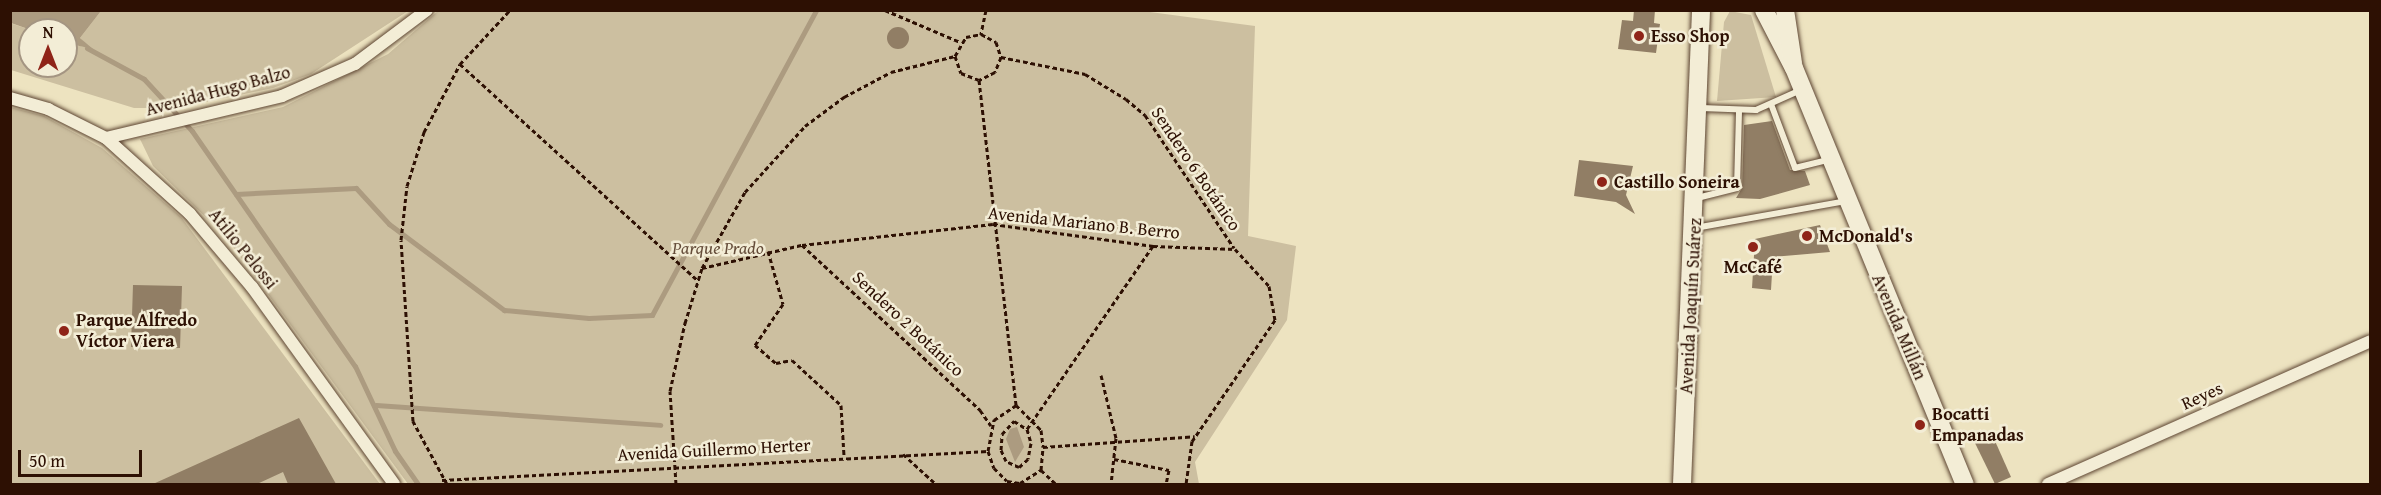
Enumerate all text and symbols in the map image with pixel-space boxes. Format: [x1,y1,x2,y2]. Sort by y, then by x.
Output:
north arrow [18,18,78,78]
text: N [43,20,53,44]
place label: Esso Shop [1651,25,1730,47]
marker: Esso Shop [1632,29,1646,43]
street label: Avenida Hugo Balzo [143,61,293,121]
street label: Sendero 6 Botánico [1147,103,1245,235]
place label: Castillo Soneira [1614,171,1740,193]
marker: Castillo Soneira [1595,175,1609,189]
street label: Avenida Mariano B. Berro [987,202,1181,244]
street label: Atilio Pelossi [204,204,282,294]
street label: Avenida Joaquín Suárez [1676,217,1706,395]
place label: McDonald's [1819,225,1913,247]
marker: McDonald's [1800,229,1814,243]
park label: Parque Prado [672,237,764,259]
marker: McCafé [1746,240,1760,254]
place label: McCafé [1724,256,1782,278]
street label: Sendero 2 Botánico [848,267,968,381]
street label: Avenida Millán [1867,271,1931,383]
place label: Parque Alfredo Víctor Viera [76,310,197,352]
marker: Parque Alfredo Víctor Viera [57,324,71,338]
street label: Reyes [2178,377,2226,415]
place label: Bocatti Empanadas [1932,404,2024,446]
marker: Bocatti Empanadas [1913,418,1927,432]
street label: Avenida Guillermo Herter [617,434,811,466]
scale bar [21,438,146,476]
text: 50 m [29,447,65,474]

